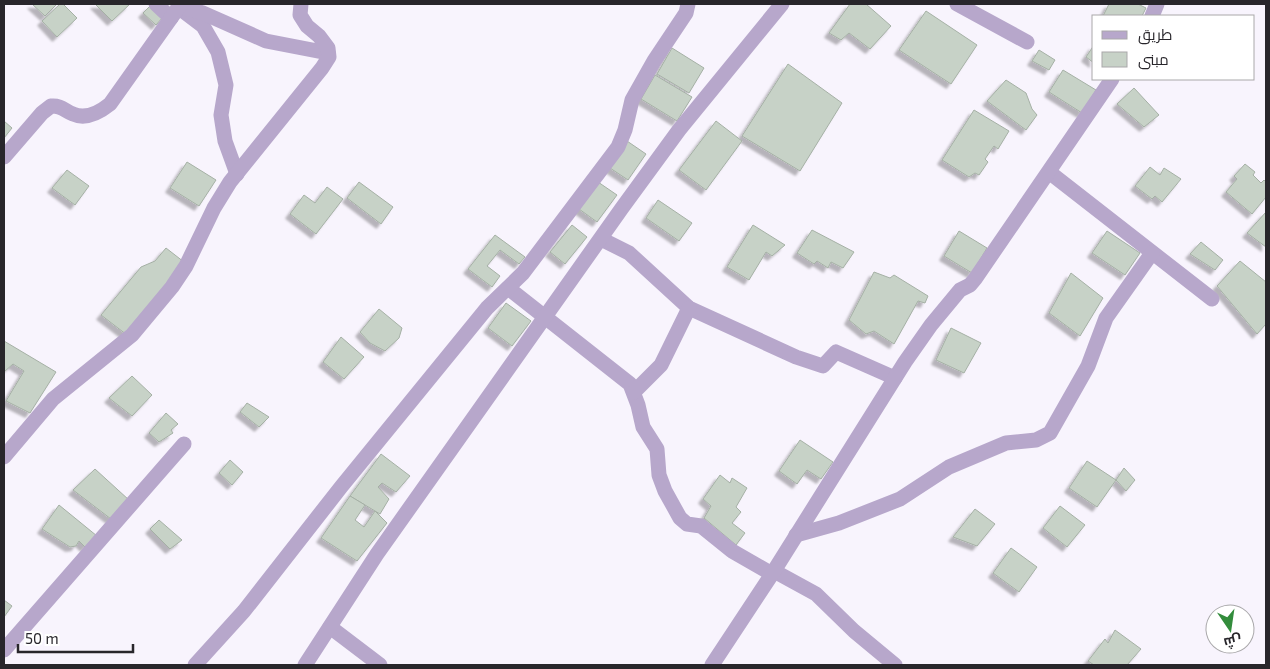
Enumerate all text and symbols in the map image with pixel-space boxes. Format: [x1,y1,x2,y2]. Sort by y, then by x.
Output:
legend [1092,15,1255,80]
text: طريق [1138,25,1172,45]
text: مبنى [1138,50,1169,70]
north arrow [1205,604,1255,654]
scale bar [18,622,132,654]
text: 50 m [25,629,59,647]
text: ش [1222,631,1244,652]

